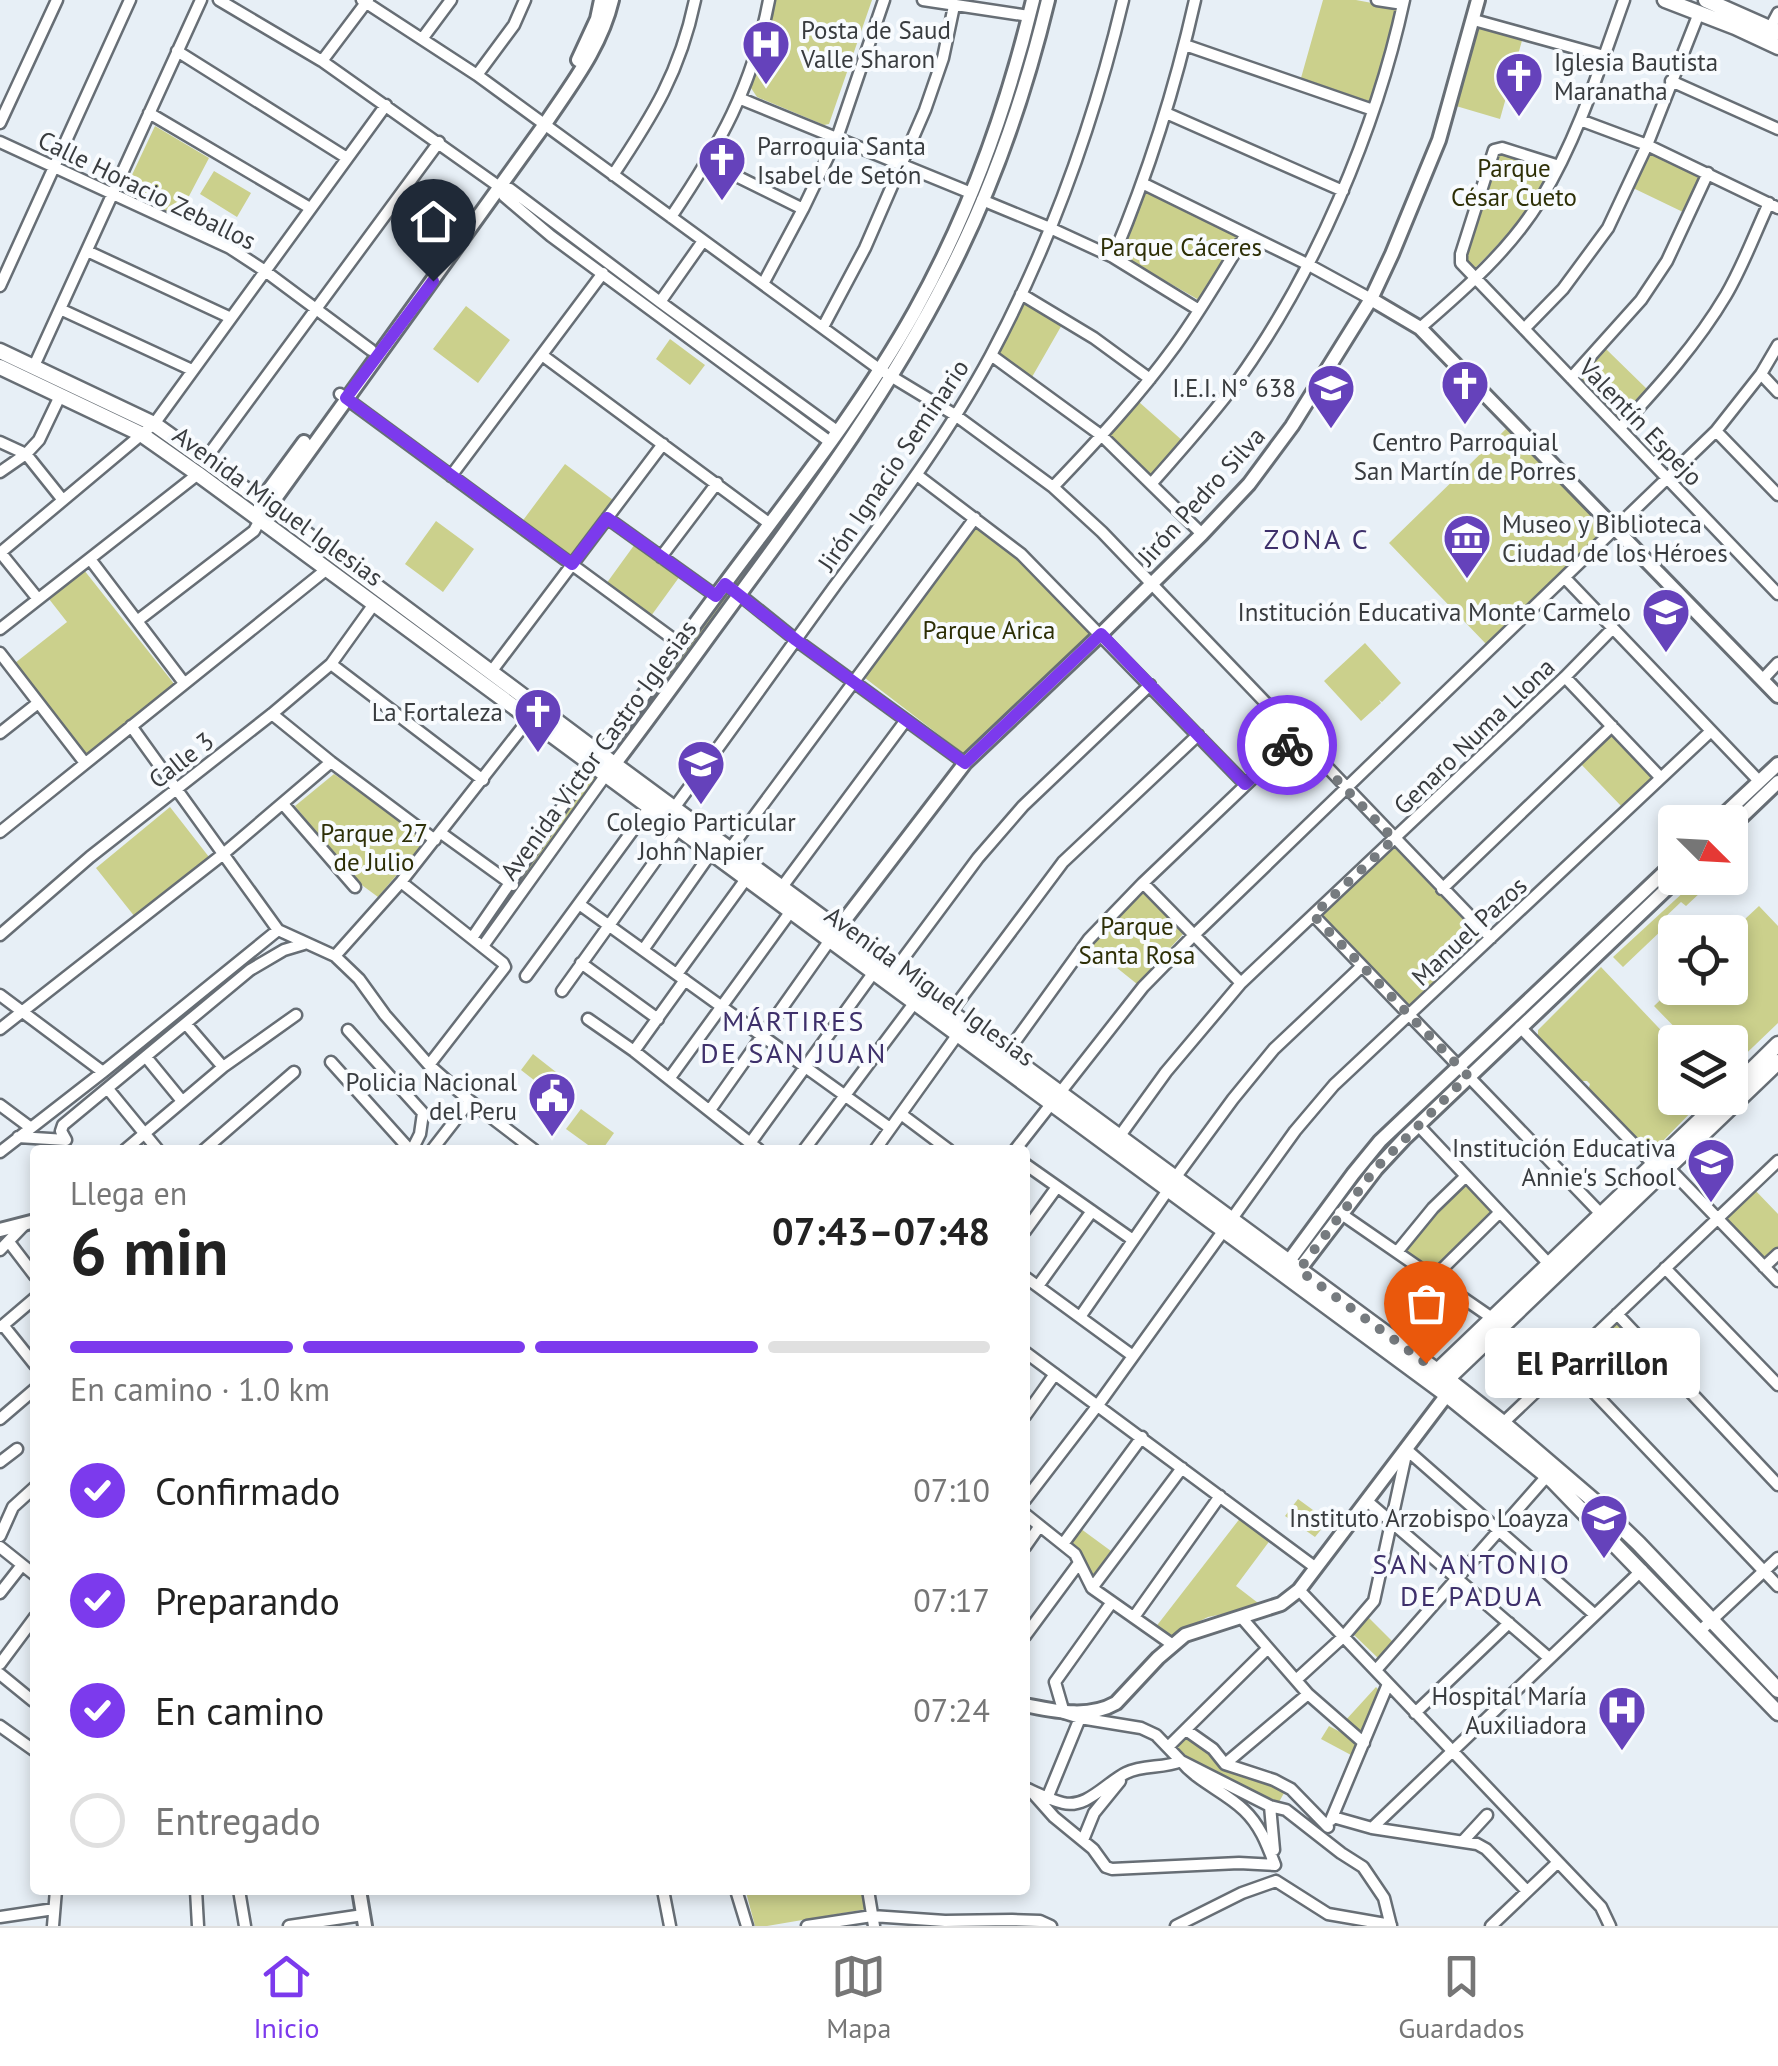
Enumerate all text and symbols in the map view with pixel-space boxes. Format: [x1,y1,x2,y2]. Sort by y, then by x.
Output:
place label: Posta de Saud Valle Sharon [800,14,951,75]
hospital icon: Posta de Saud Valle Sharon [740,18,792,86]
place label: Iglesia Bautista Maranatha [1554,46,1718,107]
church icon: Iglesia Bautista Maranatha [1493,50,1545,118]
street label: Calle Horacio Zeballos [33,123,261,257]
place label: Parroquia Santa Isabel de Setón [757,130,926,191]
church icon: Parroquia Santa Isabel de Setón [696,134,748,202]
park label: Parque César Cueto [1451,152,1577,213]
pin [391,179,476,282]
icon: home [406,194,461,249]
park label: Parque Cáceres [1100,231,1262,263]
street label: Valentín Espejo [1572,351,1710,492]
street label: Jirón Ignacio Seminario [810,353,976,578]
church icon: Centro Parroquial San Martín de Porres [1439,358,1491,426]
school or university icon: I.E.I. N° 638 [1305,362,1357,430]
place label: I.E.I. N° 638 [1172,372,1296,404]
street label: Avenida Miguel Iglesias [167,419,389,593]
street label: Jirón Pedro Silva [1130,420,1272,573]
place label: Centro Parroquial San Martín de Porres [1354,426,1576,487]
place label: Museo y Biblioteca Ciudad de los Héroes [1502,508,1728,569]
museum icon: Museo y Biblioteca Ciudad de los Héroes [1441,512,1493,580]
district label: ZONA C [1264,520,1370,557]
school or university icon: Institución Educativa Monte Carmelo [1640,586,1692,654]
place label: Institución Educativa Monte Carmelo [1237,596,1631,628]
street label: Avenida Victor Castro Iglesias [493,614,703,886]
park label: Parque Arica [923,614,1055,646]
street label: Genaro Numa Llona [1387,651,1561,821]
church icon: La Fortaleza [512,686,564,754]
courier [1237,695,1337,795]
place label: La Fortaleza [372,696,503,728]
icon: bike [1260,718,1315,773]
street label: Calle 3 [142,725,220,795]
school or university icon: Colegio Particular John Napier [675,738,727,806]
north arrow [1658,805,1748,895]
map controls [1658,805,1748,1115]
place label: Colegio Particular John Napier [606,806,796,867]
park label: Parque 27 de Julio [320,817,428,878]
street label: Manuel Pazos [1405,869,1533,993]
street label: Avenida Miguel Iglesias [819,899,1041,1073]
park label: Parque Santa Rosa [1079,910,1195,971]
button: locate [1658,915,1748,1005]
district label: MÁRTIRES DE SAN JUAN [700,1002,888,1071]
button: layers [1658,1025,1748,1115]
place label: Policia Nacional del Peru [345,1066,518,1127]
public building icon: Policia Nacional del Peru [526,1070,578,1138]
place label: Institución Educativa Annie's School [1452,1132,1677,1193]
school or university icon: Institución Educativa Annie's School [1685,1136,1737,1204]
text: Llega en [70,1172,187,1214]
text: 07:43–07:48 [772,1206,990,1255]
text: 6 min [70,1209,229,1293]
pin [1384,1261,1469,1364]
icon: bag [1399,1276,1454,1331]
callout: El Parrillon [1486,1328,1701,1398]
text: El Parrillon [1517,1342,1668,1384]
text: En camino · 1.0 km [70,1368,330,1410]
icon: check [70,1463,125,1518]
text: Confirmado [155,1466,340,1515]
text: 07:10 [913,1469,990,1511]
school or university icon: Instituto Arzobispo Loayza [1578,1492,1630,1560]
place label: Instituto Arzobispo Loayza [1289,1502,1569,1534]
district label: SAN ANTONIO DE PADUA [1373,1545,1571,1614]
icon: check [70,1573,125,1628]
text: Preparando [155,1576,340,1625]
text: 07:17 [913,1579,990,1621]
place label: Hospital María Auxiliadora [1431,1680,1587,1741]
icon: check [70,1683,125,1738]
hospital icon: Hospital María Auxiliadora [1596,1684,1648,1752]
text: En camino [155,1686,324,1735]
text: 07:24 [913,1689,990,1731]
text: Entregado [155,1796,321,1845]
tab: Inicio [253,1949,320,2046]
tab: Mapa [826,1949,891,2046]
tab: Guardados [1398,1949,1525,2046]

